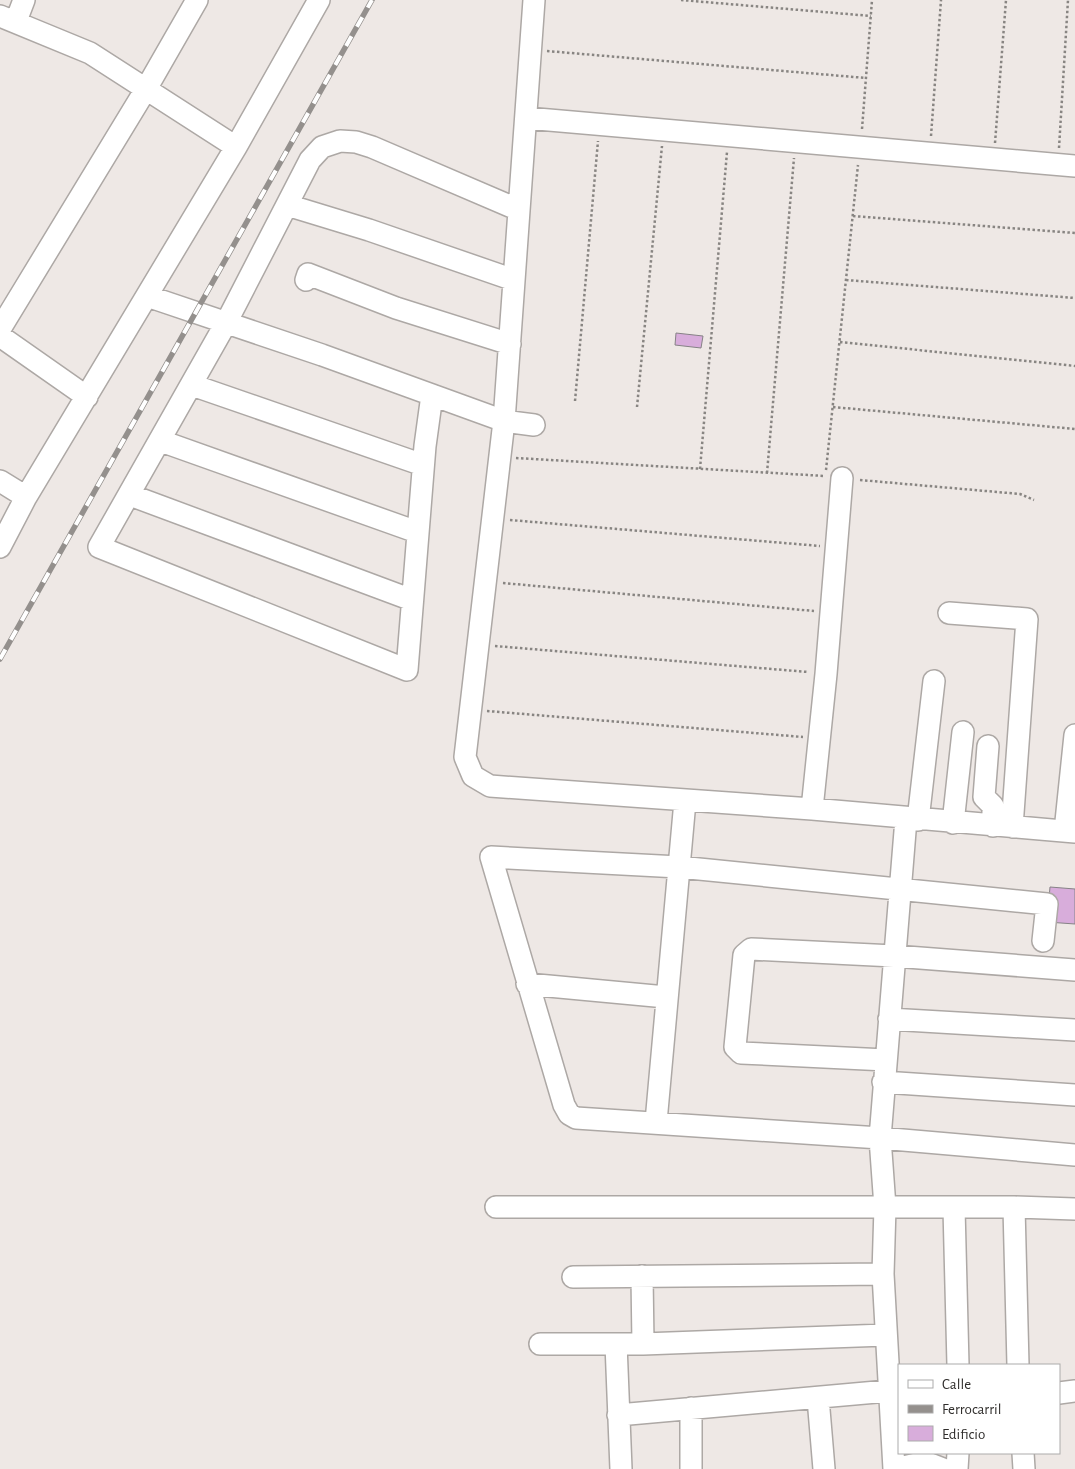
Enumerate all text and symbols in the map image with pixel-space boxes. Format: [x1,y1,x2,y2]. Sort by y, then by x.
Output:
legend [898,1364,1060,1454]
text: Calle [942,1377,971,1392]
text: Ferrocarril [942,1402,1001,1417]
text: Edificio [942,1427,985,1442]

